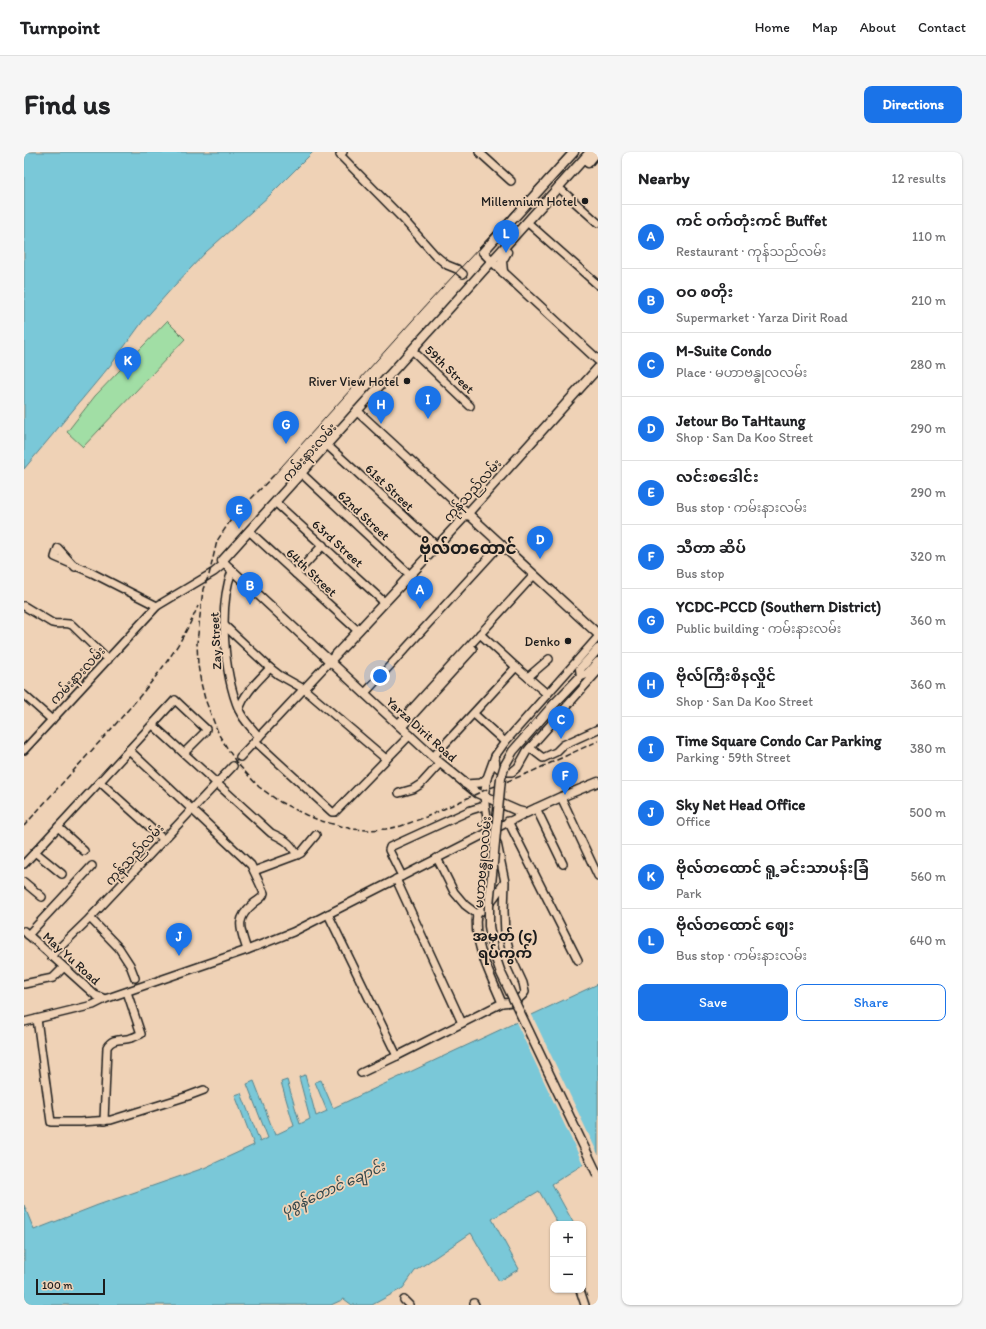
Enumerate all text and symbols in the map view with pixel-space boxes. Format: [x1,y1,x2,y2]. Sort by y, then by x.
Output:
text: Turnpoint [20,16,100,39]
text: Home [755,19,790,36]
text: Map [812,19,838,36]
text: About [860,19,896,36]
text: Contact [918,19,966,36]
button: Directions [864,86,962,123]
text: Find us [24,87,111,121]
text: Nearby [638,168,690,188]
text: 12 results [892,171,946,186]
place label: Millennium Hotel [481,194,577,209]
marker: Millennium Hotel [580,196,590,206]
text: ကင် ဝက်တုံးကင် Buffet [676,212,827,230]
pin: L [493,220,519,253]
text: A [647,229,655,244]
text: 110 m [912,229,946,244]
text: Restaurant · ကုန်သည်လမ်း [676,244,826,259]
text: ဝဝ စတိုး [676,283,733,301]
text: B [647,293,655,308]
text: 210 m [911,293,946,308]
text: Supermarket · Yarza Dirit Road [676,310,848,325]
street label: 59th Street [422,342,477,397]
text: M-Suite Condo [676,342,772,360]
pin: K [115,347,141,380]
text: C [647,357,655,372]
text: 280 m [910,357,946,372]
text: Place · မဟာဗန္ဓုလလမ်း [676,365,807,380]
place label: River View Hotel [308,374,399,389]
marker: River View Hotel [402,376,412,386]
pin: I [415,386,441,419]
pin: H [368,391,394,424]
pin: G [273,411,299,444]
text: Jetour Bo TaHtaung [676,412,805,430]
street label: ကမ်းနားလမ်း [278,419,342,487]
text: D [647,421,655,436]
text: 290 m [910,421,946,436]
text: Shop · San Da Koo Street [676,430,813,445]
street label: ကုန်သည်လမ်း [440,455,507,527]
street label: 61st Street [362,461,417,514]
text: လင်းစဒေါင်း [676,468,759,486]
text: E [647,485,655,500]
text: 290 m [910,485,946,500]
street label: 62nd Street [335,488,393,543]
pin: E [226,496,252,529]
text: Bus stop · ကမ်းနားလမ်း [676,500,807,515]
street label: 63rd Street [309,517,366,570]
pin: D [527,526,553,559]
district label: ဗိုလ်တထောင် [419,536,517,562]
text: သီတာ ဆိပ် [676,539,746,557]
street label: 64th Street [283,545,340,600]
text: F [648,549,654,564]
text: 320 m [910,549,946,564]
text: Bus stop [676,566,724,581]
pin: B [237,572,263,605]
pin: A [407,576,433,609]
text: YCDC-PCCD (Southern District) [676,598,881,616]
street label: Zay Street [206,612,224,670]
text: G [647,613,655,628]
text: 360 m [910,613,946,628]
text: Public building · ကမ်းနားလမ်း [676,621,841,636]
place label: Denko [525,634,560,649]
marker: Denko [563,636,573,646]
street label: ကမ်းနားလမ်း [46,643,110,709]
your location [370,666,390,686]
text: ဗိုလ်ကြီးစိနလှိုင် [676,667,776,685]
text: H [647,677,656,692]
text: 360 m [910,677,946,692]
street label: Yarza Dirit Road [383,694,460,765]
text: Shop · San Da Koo Street [676,694,813,709]
pin: C [548,706,574,739]
text: Time Square Condo Car Parking [676,732,881,750]
text: I [649,741,653,756]
text: 380 m [910,741,946,756]
text: Parking · 59th Street [676,750,791,765]
pin: F [552,762,578,795]
text: Sky Net Head Office [676,796,805,814]
text: J [648,805,654,820]
text: 500 m [909,805,946,820]
text: Office [676,814,711,829]
street label: မဟာဗန္ဓုလလမ်း [470,815,497,909]
street label: ကုန်သည်လမ်း [101,820,169,890]
text: ဗိုလ်တထောင် ရူ့ခင်းသာပန်းခြံ [676,859,869,877]
text: K [647,869,655,884]
text: 560 m [910,869,946,884]
text: Park [676,886,702,901]
text: ဗိုလ်တထောင် ဈေး [676,916,794,934]
pin: J [166,923,192,956]
district label: အမှတ် (၄) ရပ်ကွက် [473,926,538,965]
street label: May Yu Road [40,929,103,988]
text: L [648,933,654,948]
text: 640 m [909,933,946,948]
text: Bus stop · ကမ်းနားလမ်း [676,948,807,963]
button: Save [638,984,788,1021]
button: Share [796,984,946,1021]
water label: ပုစွန်တောင် ချောင်း [278,1156,390,1222]
map controls [550,1221,586,1293]
button: + [550,1221,586,1257]
button: − [550,1257,586,1293]
scale bar [36,1277,105,1296]
text: 100 m [42,1279,72,1292]

